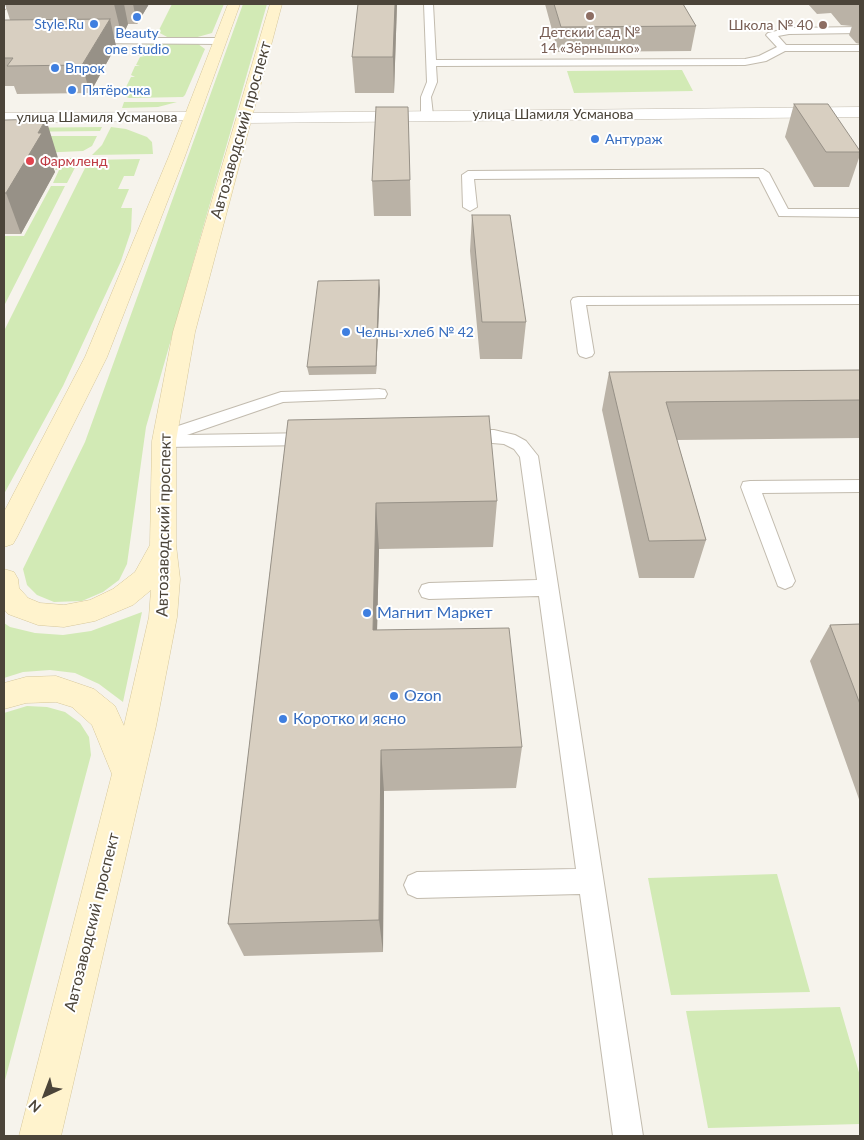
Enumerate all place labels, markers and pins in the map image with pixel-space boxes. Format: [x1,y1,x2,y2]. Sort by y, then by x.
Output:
marker: Детский сад № 14 «Зёрнышко» [584,10,596,22]
marker: Beauty one studio [131,11,143,23]
place label: Style.Ru [34,16,84,32]
place label: Школа № 40 [729,17,813,33]
marker: Style.Ru [88,18,100,30]
marker: Школа № 40 [817,19,829,31]
place label: Детский сад № 14 «Зёрнышко» [540,24,640,56]
place label: Beauty one studio [105,25,169,58]
place label: Впрок [65,60,105,76]
marker: Впрок [49,62,61,74]
place label: Пятёрочка [82,82,150,98]
marker: Пятёрочка [66,84,78,96]
place label: Антураж [605,131,662,147]
marker: Антураж [589,133,601,145]
place label: Фармленд [40,153,108,169]
marker: Фармленд [24,155,36,167]
place label: Челны-хлеб № 42 [356,324,474,340]
marker: Челны-хлеб № 42 [340,326,352,338]
place label: Магнит Маркет [377,603,492,623]
marker: Магнит Маркет [361,607,373,619]
place label: Ozon [404,686,442,706]
marker: Ozon [388,690,400,702]
place label: Коротко и ясно [293,709,406,729]
marker: Коротко и ясно [277,713,289,725]

